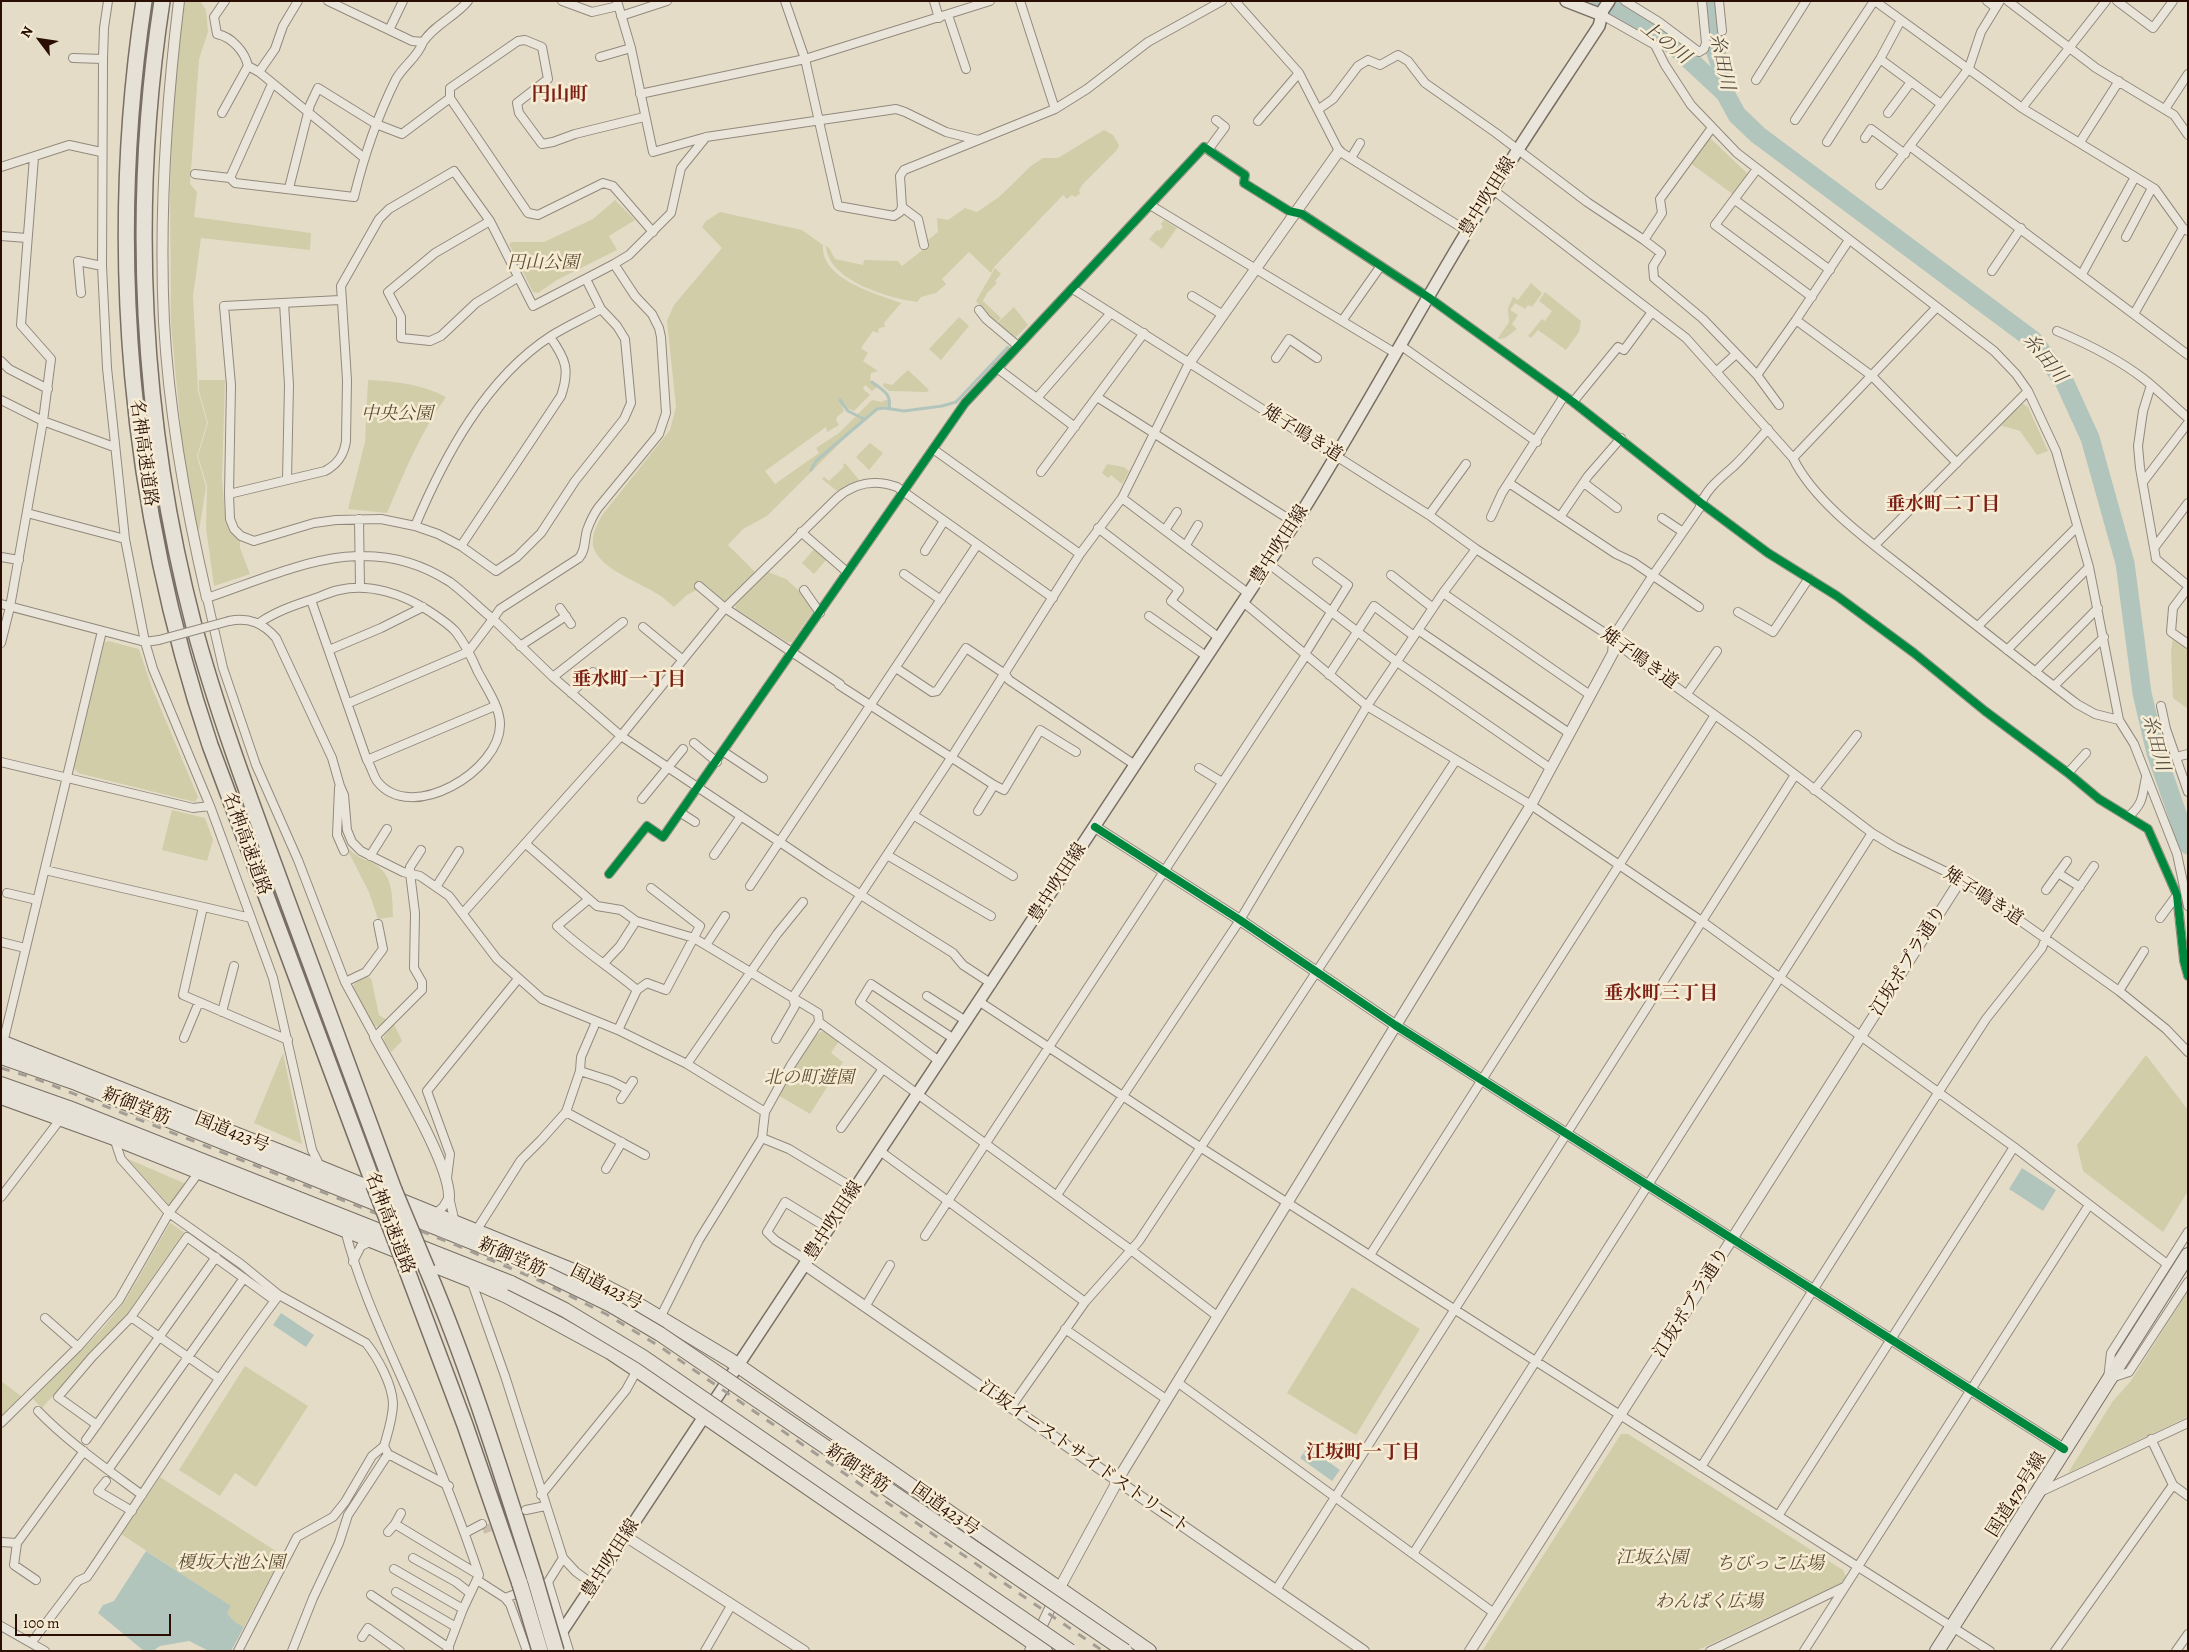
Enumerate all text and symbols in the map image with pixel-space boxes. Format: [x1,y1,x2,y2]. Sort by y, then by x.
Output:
north arrow [15,15,65,65]
water label: 上の川 [1636,16,1694,70]
text: N [16,23,37,41]
water label: 糸田川 [1704,32,1738,92]
district label: 円山町 [532,84,588,106]
street label: 豊中吹田線 [1455,153,1521,241]
park label: 円山公園 [507,253,579,275]
water label: 糸田川 [2017,330,2071,388]
street label: 名神高速道路 [125,398,161,508]
street label: 雉子鳴き道 [1258,401,1346,467]
park label: 中央公園 [361,404,433,426]
district label: 垂水町二丁目 [1886,494,2000,516]
street label: 豊中吹田線 [1246,501,1314,589]
street label: 雉子鳴き道 [1596,624,1682,694]
district label: 垂水町一丁目 [572,669,686,691]
water label: 糸田川 [2137,713,2173,773]
street label: 名神高速道路 [217,790,275,898]
street label: 豊中吹田線 [1024,839,1092,927]
street label: 雉子鳴き道 [1939,863,2027,931]
street label: 江坂ポプラ通り [1866,902,1952,1020]
district label: 垂水町三丁目 [1604,983,1718,1005]
park label: 北の町遊園 [764,1068,854,1090]
street label: 新御堂筋 [99,1084,173,1130]
street label: 国道423号 [192,1108,272,1158]
street label: 名神高速道路 [360,1169,418,1277]
street label: 豊中吹田線 [800,1177,868,1265]
street label: 新御堂筋 [475,1233,549,1283]
street label: 江坂ポプラ通り [1649,1244,1735,1362]
street label: 国道423号 [566,1261,646,1315]
street label: 江坂イーストサイドストリート [975,1377,1193,1539]
street label: 新御堂筋 [821,1440,893,1498]
district label: 江坂町一丁目 [1306,1442,1420,1464]
street label: 国道479号線 [1982,1449,2052,1541]
street label: 国道423号 [907,1479,983,1541]
street label: 豊中吹田線 [577,1515,645,1603]
park label: 江坂公園 [1616,1548,1688,1570]
park label: 榎坂大池公園 [177,1553,285,1575]
park label: ちびっこ広場 [1716,1554,1824,1576]
park label: わんぱく広場 [1655,1592,1763,1614]
scale bar [18,1604,174,1636]
text: 100 m [23,1613,60,1633]

